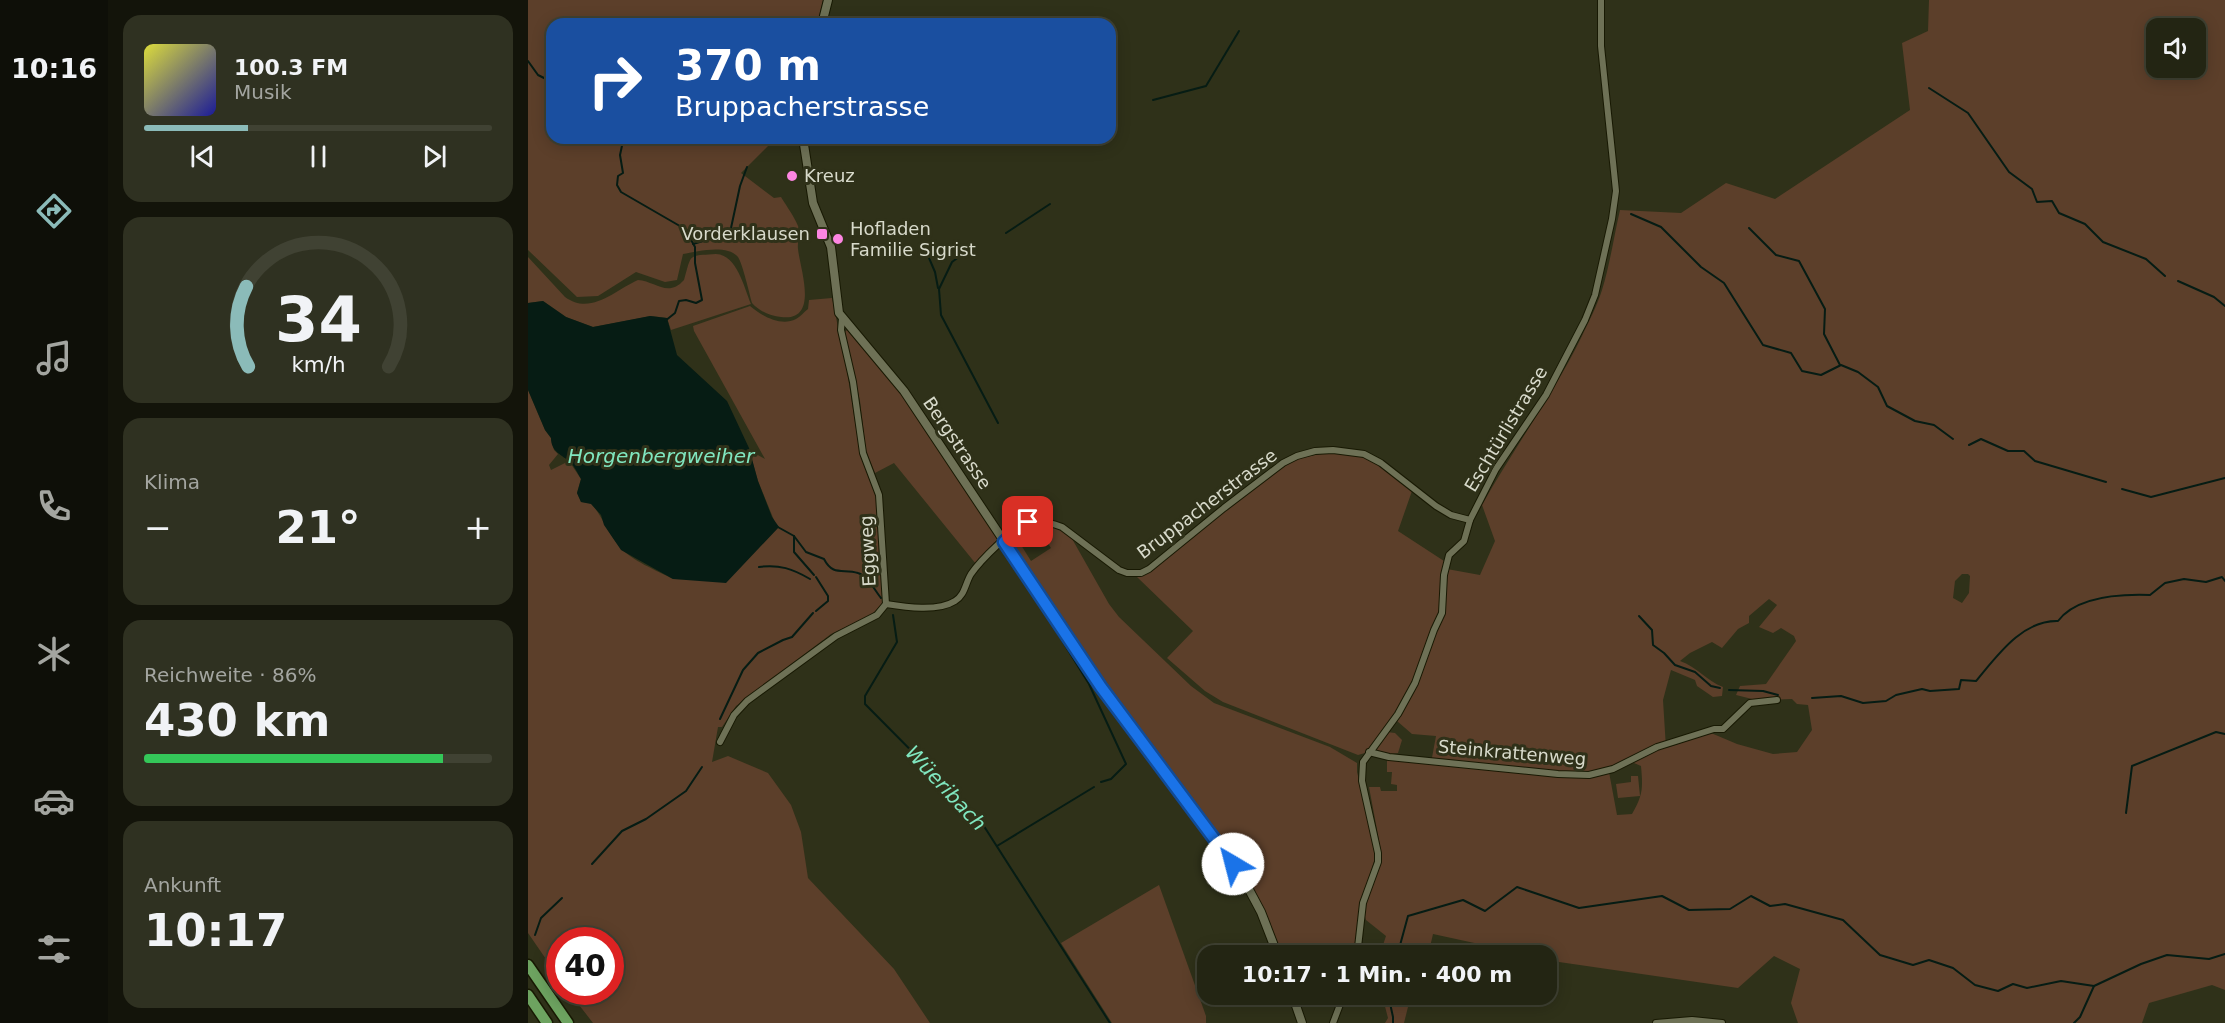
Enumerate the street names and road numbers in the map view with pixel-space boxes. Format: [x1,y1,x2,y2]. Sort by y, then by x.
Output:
street label: Eschtürlistrasse [1460,362,1551,495]
street label: Bergstrasse [919,393,996,493]
street label: Bruppacherstrasse [1133,444,1281,563]
street label: Eggweg [855,515,880,587]
street label: Steinkrattenweg [1437,736,1587,769]

